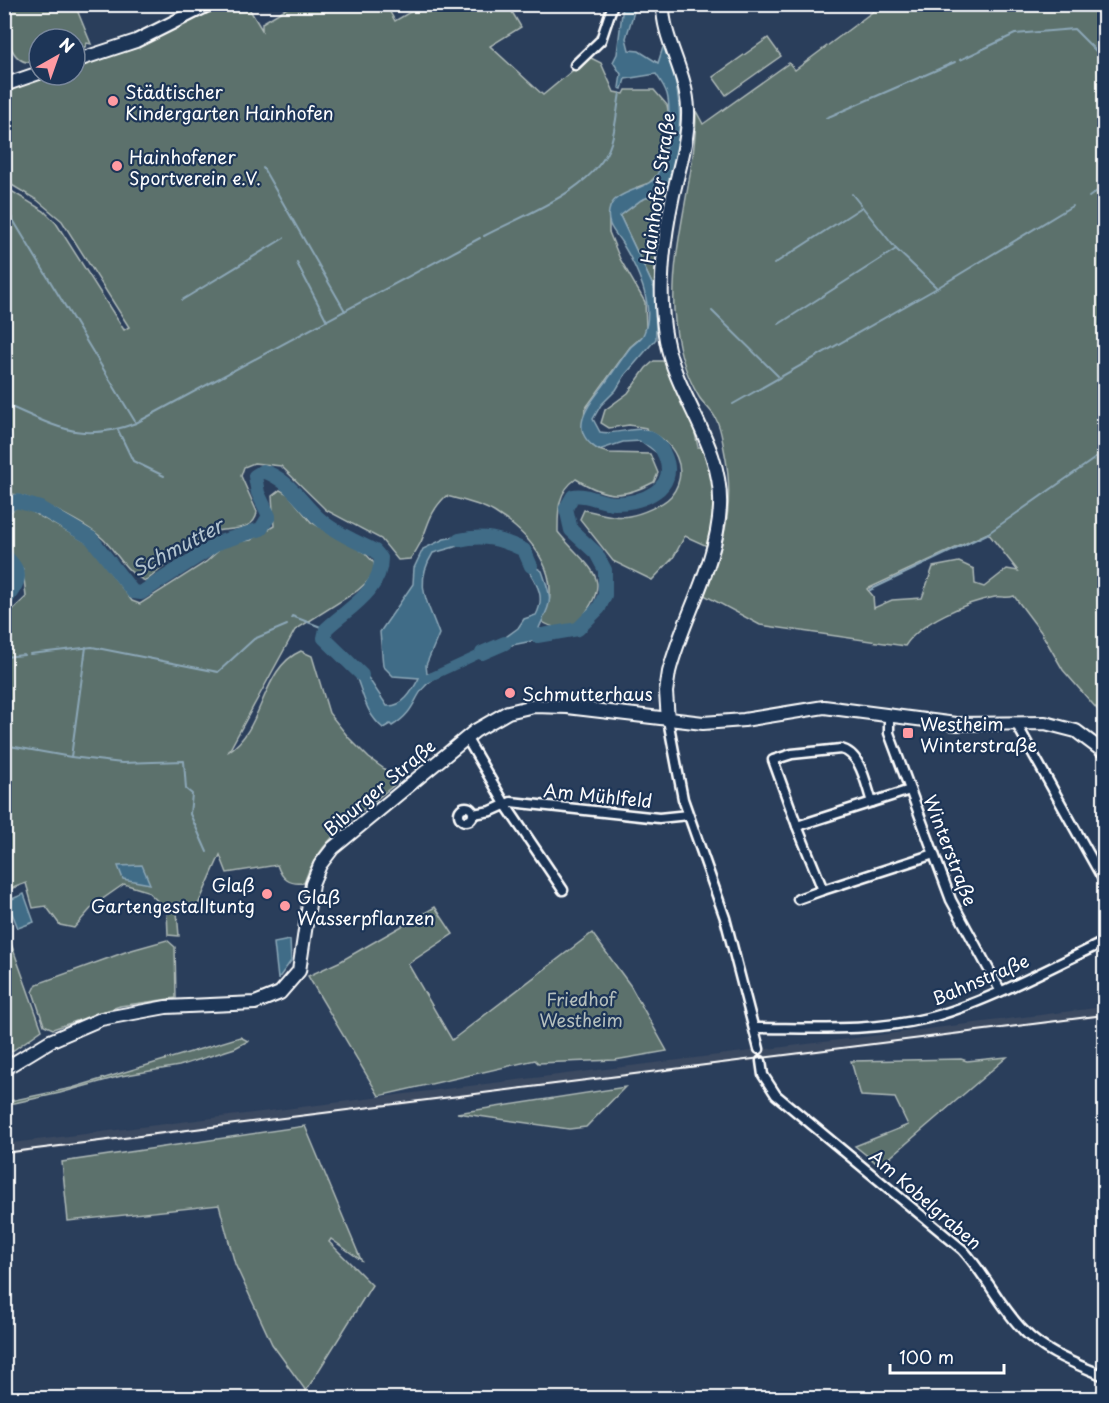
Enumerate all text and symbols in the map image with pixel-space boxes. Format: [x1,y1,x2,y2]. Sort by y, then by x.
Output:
north arrow [27,27,87,87]
text: N [55,31,80,58]
place label: Städtischer Kindergarten Hainhofen [125,78,334,126]
marker: Städtischer Kindergarten Hainhofen [106,94,120,108]
street label: Hainhofer Straße [633,111,681,265]
place label: Hainhofener Sportverein e.V. [129,143,261,191]
marker: Hainhofener Sportverein e.V. [110,159,124,173]
water label: Schmutter [126,509,231,584]
place label: Schmutterhaus [522,680,653,707]
marker: Schmutterhaus [503,686,517,700]
place label: Westheim Winterstraße [920,710,1037,758]
marker: Westheim Winterstraße [901,726,915,740]
street label: Biburger Straße [317,732,441,842]
street label: Am Mühlfeld [542,776,654,814]
street label: Winterstraße [917,791,985,909]
place label: Glaß Gartengestalltuntg [91,871,255,919]
place label: Glaß Wasserpflanzen [297,883,435,931]
marker: Glaß Gartengestalltuntg [260,887,274,901]
marker: Glaß Wasserpflanzen [278,899,292,913]
street label: Bahnstraße [927,946,1033,1012]
park label: Friedhof Westheim [539,985,623,1033]
street label: Am Kobelgraben [864,1143,988,1255]
scale bar [890,1337,1004,1375]
text: 100 m [899,1343,954,1370]

